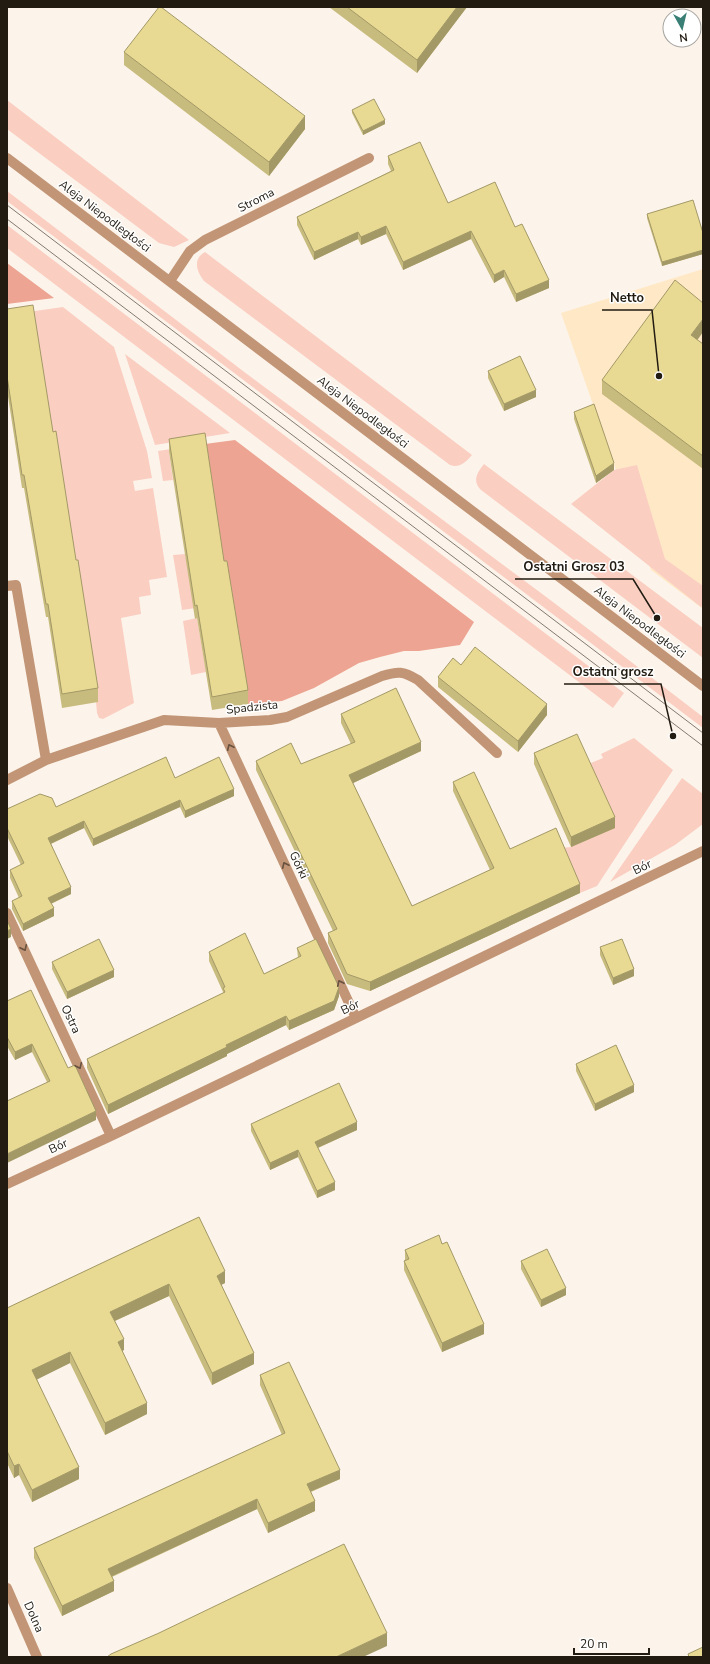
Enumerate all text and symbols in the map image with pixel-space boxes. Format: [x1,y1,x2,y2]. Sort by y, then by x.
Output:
north arrow [662,8,702,48]
text: N [678,29,688,45]
street label: Aleja Niepodległości [56,176,154,256]
street label: Stroma [235,184,277,216]
callout: Netto [602,285,652,310]
text: Netto [610,289,644,307]
street label: Aleja Niepodległości [314,372,412,452]
callout: Ostatni Grosz 03 [515,554,633,579]
text: Ostatni Grosz 03 [523,558,625,576]
street label: Aleja Niepodległości [591,582,689,662]
callout: Ostatni grosz [564,659,661,684]
text: Ostatni grosz [573,663,653,681]
street label: Spadzista [225,696,279,718]
one-way arrow [227,744,235,752]
street label: Górki [286,849,312,881]
street label: Bór [630,855,655,878]
one-way arrow [282,862,290,870]
one-way arrow [19,945,27,952]
one-way arrow [336,980,344,987]
street label: Bór [338,995,363,1018]
street label: Ostra [57,1002,85,1036]
one-way arrow [74,1062,82,1070]
street label: Bór [46,1134,71,1157]
street label: Dolna [20,1599,48,1635]
scale bar [574,1630,649,1656]
text: 20 m [580,1636,608,1652]

